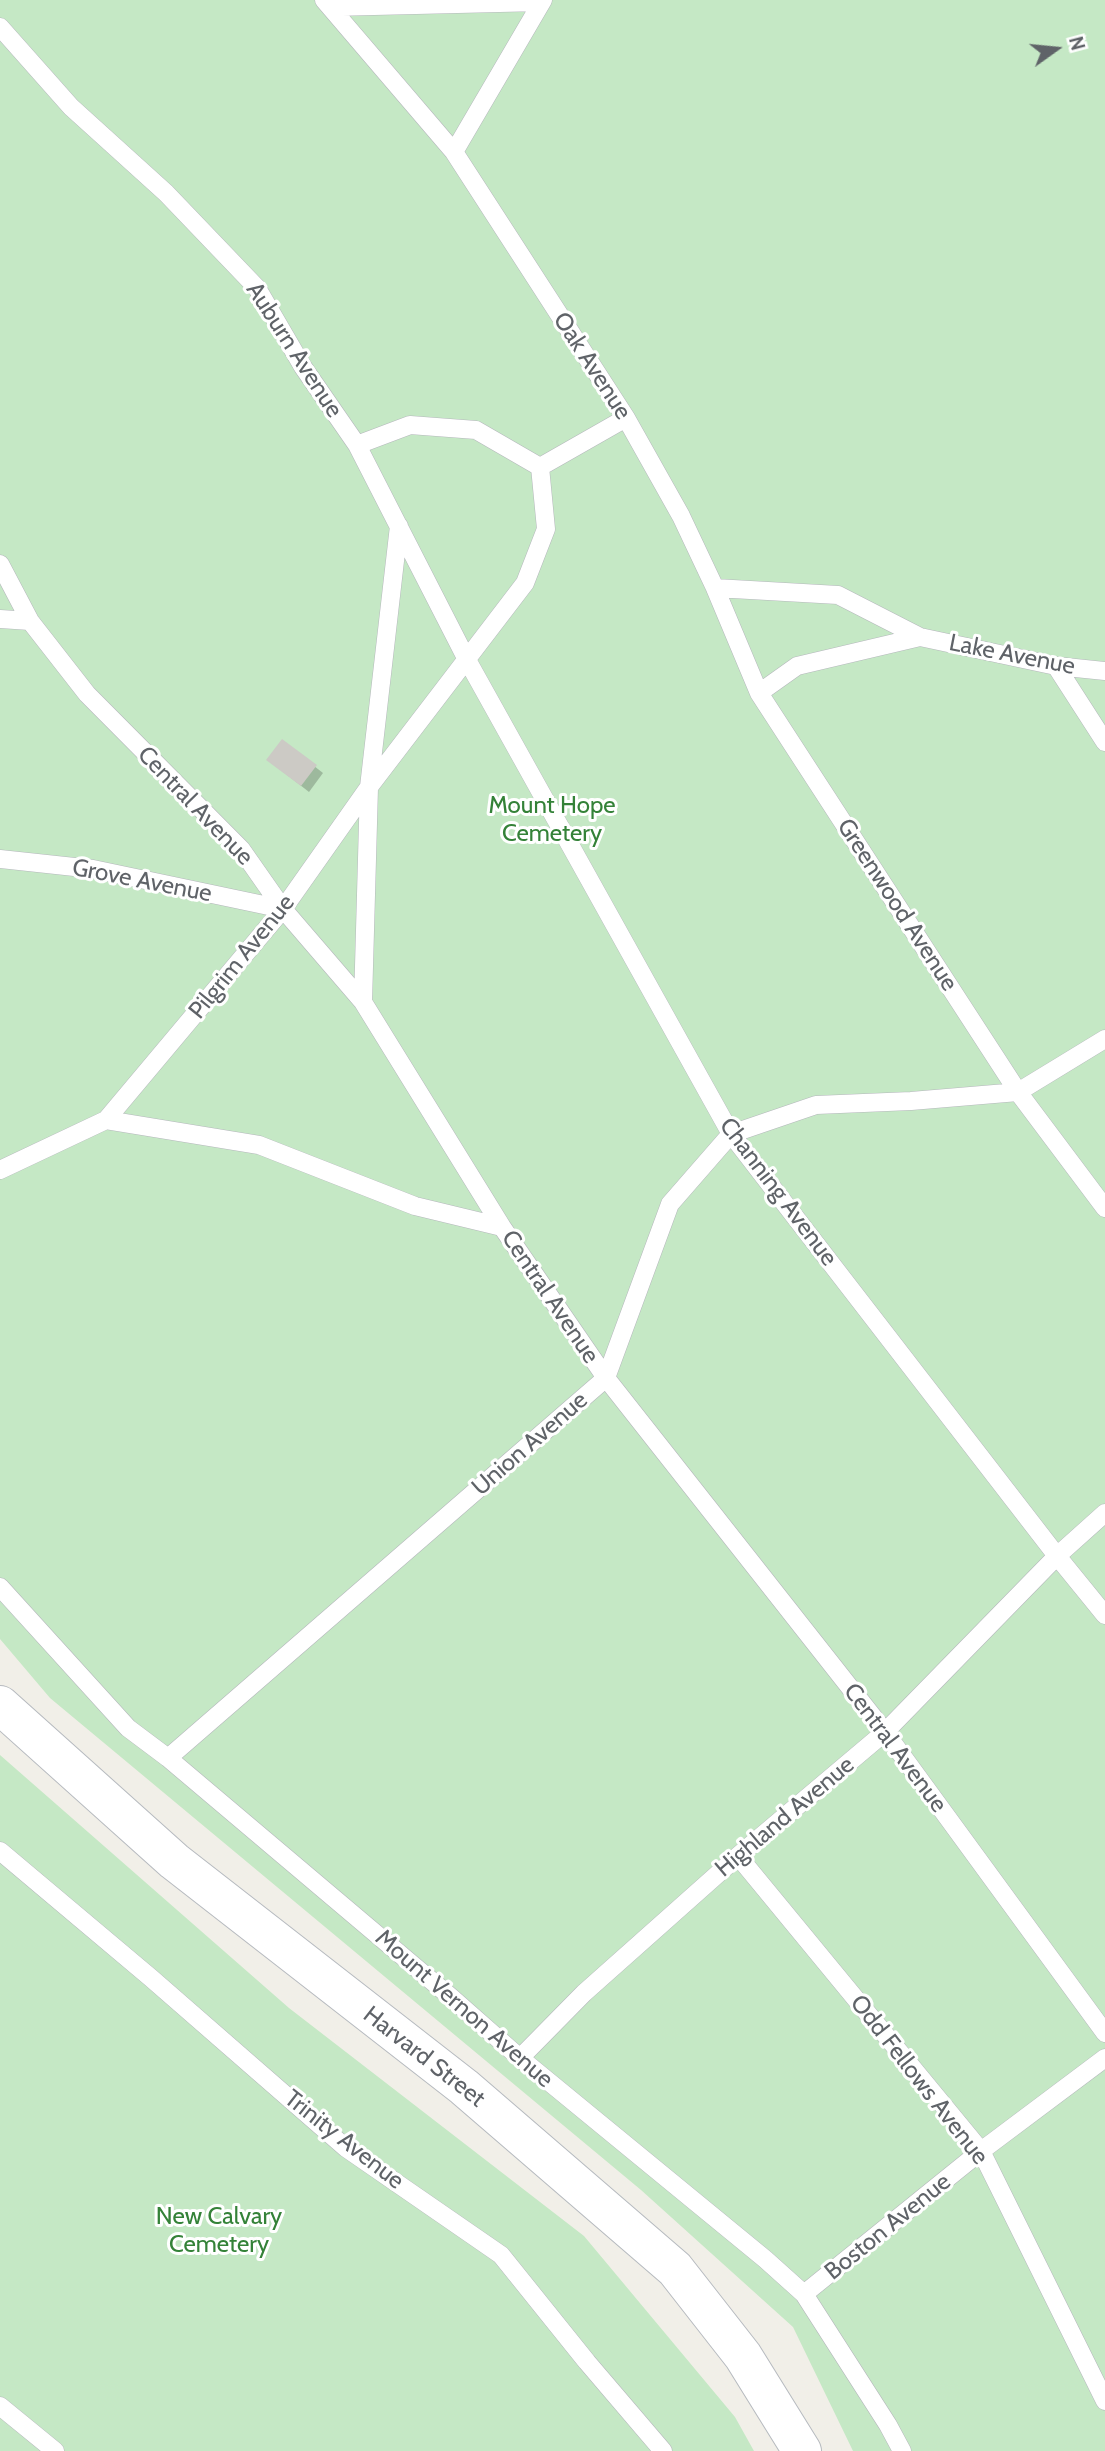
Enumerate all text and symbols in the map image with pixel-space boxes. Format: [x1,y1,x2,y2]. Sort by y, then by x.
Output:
north arrow [1021,14,1091,84]
text: N [1064,34,1090,53]
street label: Auburn Avenue [240,277,348,423]
street label: Oak Avenue [547,307,637,425]
street label: Lake Avenue [947,629,1077,681]
street label: Central Avenue [131,741,259,871]
park label: Mount Hope Cemetery [488,792,616,848]
street label: Greenwood Avenue [831,813,963,997]
street label: Grove Avenue [70,853,214,909]
street label: Pilgrim Avenue [183,889,301,1025]
street label: Channing Avenue [713,1112,843,1272]
street label: Central Avenue [495,1225,605,1369]
street label: Union Avenue [466,1386,594,1502]
street label: Central Avenue [837,1678,953,1818]
street label: Highland Avenue [710,1751,860,1883]
street label: Mount Vernon Avenue [369,1924,559,2094]
street label: Odd Fellows Avenue [844,1989,994,2171]
street label: Harvard Street [357,2001,491,2113]
street label: Trinity Avenue [279,2084,409,2196]
street label: Boston Avenue [819,2167,957,2287]
park label: New Calvary Cemetery [156,2203,282,2259]

